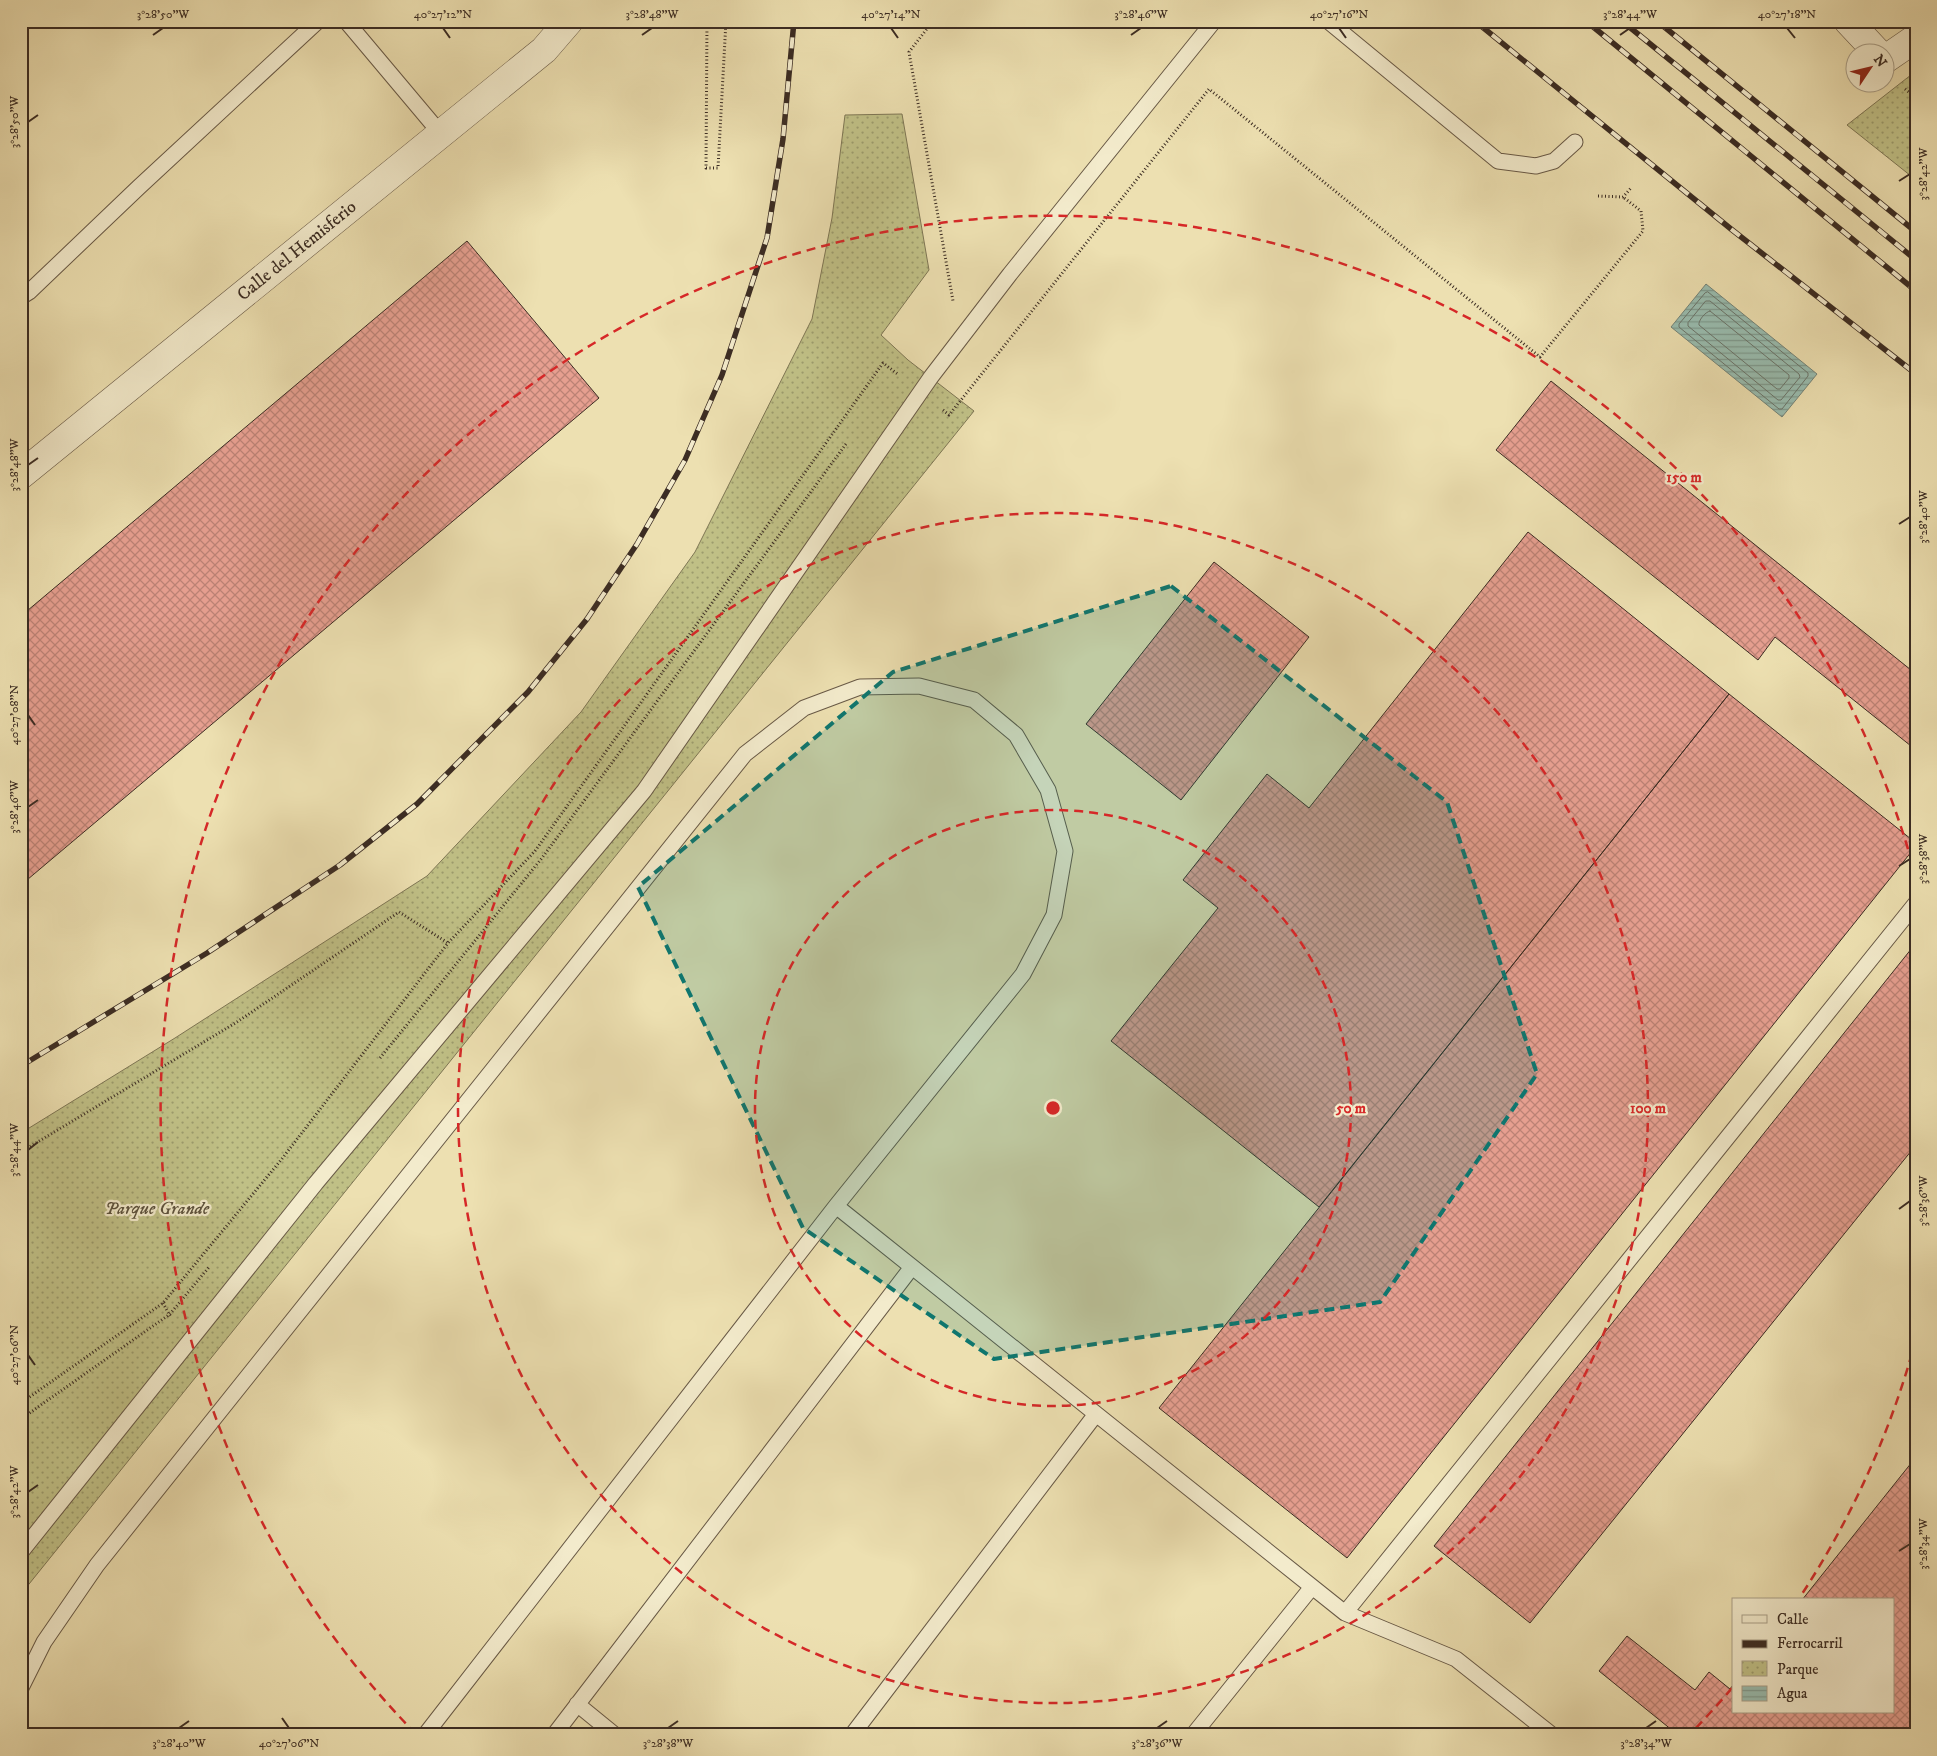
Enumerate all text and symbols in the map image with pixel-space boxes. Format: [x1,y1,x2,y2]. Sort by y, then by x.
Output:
text: 3°28'50"W [137,7,190,22]
text: 40°27'12"N [414,7,472,22]
text: 3°28'48"W [625,7,680,22]
text: 40°27'14"N [861,7,921,22]
text: 3°28'46"W [1114,7,1169,22]
text: 40°27'16"N [1310,7,1368,22]
text: 3°28'44"W [1603,7,1658,22]
text: 40°27'18"N [1758,7,1816,22]
north arrow [1844,42,1894,92]
text: N [1869,51,1891,71]
text: 3°28'50"W [7,95,22,148]
text: 3°28'42"W [1916,146,1931,201]
street label: Calle del Hemisferio [233,196,361,306]
text: 3°28'48"W [7,437,22,492]
text: 150 m [1666,468,1702,487]
text: 3°28'40"W [1916,489,1931,544]
text: 40°27'08"N [7,685,22,745]
text: 3°28'46"W [7,779,22,834]
text: 3°28'38"W [1916,833,1931,884]
centre of rings [1044,1099,1062,1117]
text: 50 m [1335,1099,1367,1118]
text: 100 m [1630,1099,1667,1118]
text: 3°28'44"W [7,1122,22,1177]
text: 3°28'36"W [1916,1175,1931,1226]
park label: Parque Grande [105,1198,210,1220]
text: 40°27'06"N [7,1324,22,1385]
text: 3°28'42"W [7,1464,22,1519]
text: 3°28'34"W [1916,1517,1931,1570]
legend [1732,1598,1894,1714]
text: Calle [1777,1610,1809,1629]
text: Ferrocarril [1777,1634,1843,1653]
text: Parque [1777,1660,1818,1679]
text: Agua [1777,1684,1808,1703]
text: 3°28'40"W [152,1736,207,1751]
text: 40°27'06"N [259,1736,320,1751]
text: 3°28'38"W [643,1736,694,1751]
text: 3°28'36"W [1132,1736,1183,1751]
text: 3°28'34"W [1620,1736,1673,1751]

